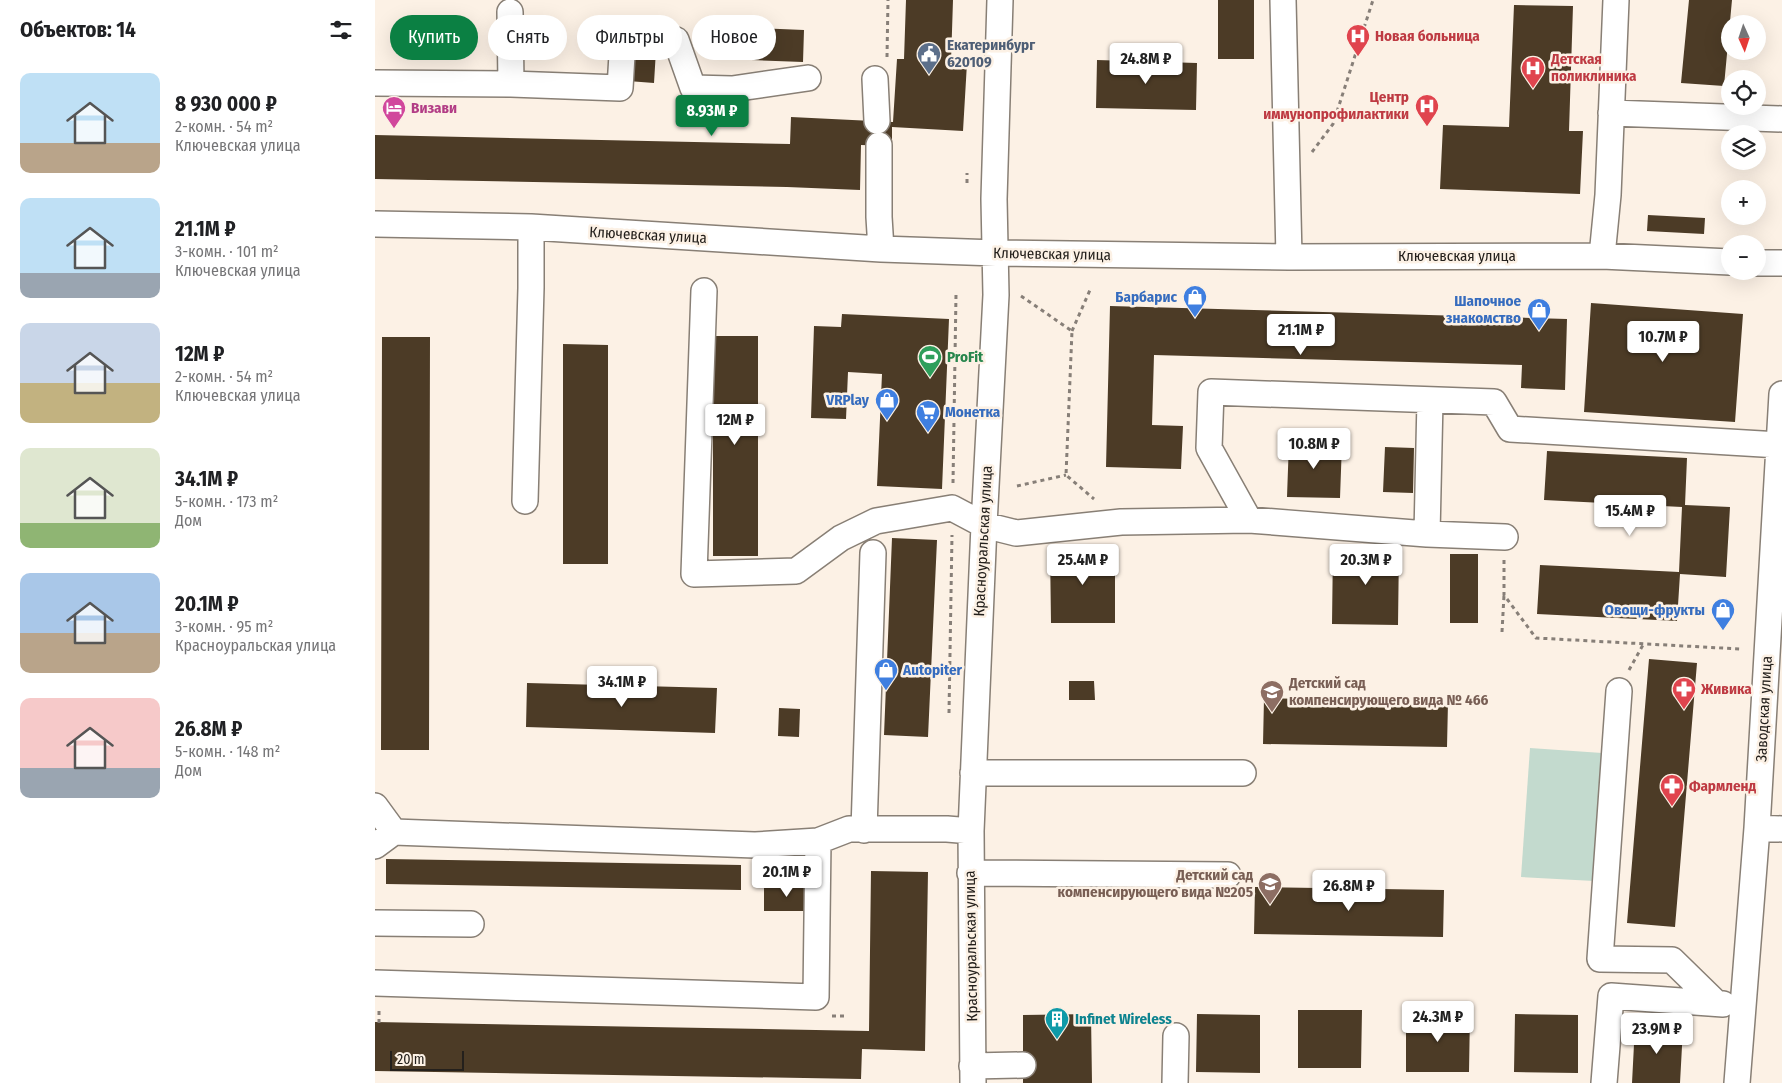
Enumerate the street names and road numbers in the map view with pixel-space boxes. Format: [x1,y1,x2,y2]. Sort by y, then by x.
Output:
street label: Ключевская улица [589,223,707,247]
street label: Ключевская улица [993,244,1111,264]
street label: Ключевская улица [1398,247,1516,265]
street label: Красноуральская улица [970,465,996,617]
street label: Заводская улица [1752,655,1776,763]
street label: Красноуральская улица [961,870,981,1022]

